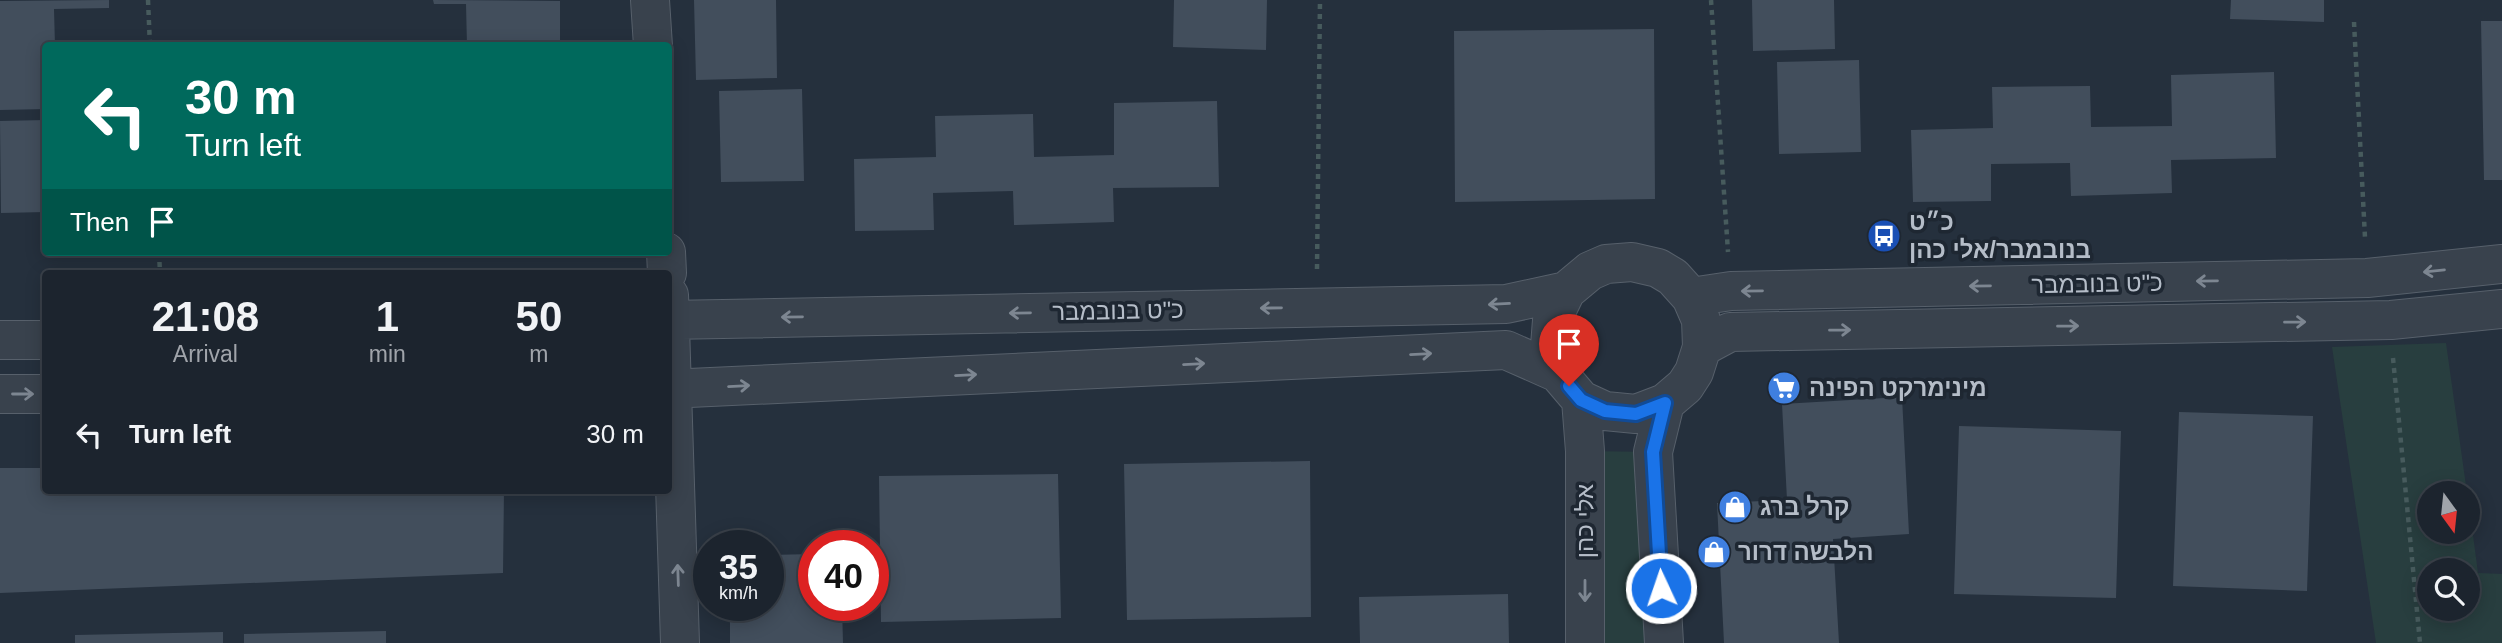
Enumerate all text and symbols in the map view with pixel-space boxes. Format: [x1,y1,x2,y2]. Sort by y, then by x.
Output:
icon: left [70,70,161,161]
text: 30 m [185,70,297,124]
text: Turn left [185,127,301,163]
icon: arrive [143,203,181,241]
text: Then [70,207,129,237]
place label: כ״ט בנובמבר/אלי כהן [1909,208,2091,263]
bus stop icon: כ״ט בנובמבר/אלי כהן [1865,217,1903,255]
one-way arrow [2423,265,2446,278]
street label: כ"ט בנובמבר [2031,269,2163,298]
one-way arrow [2196,275,2219,288]
one-way arrow [1968,279,1991,293]
one-way arrow [1741,284,1764,298]
text: 21:08 [152,293,259,340]
text: 1 [376,293,399,340]
text: 50 [516,293,562,340]
street label: כ"ט בנובמבר [1052,296,1184,325]
one-way arrow [1488,297,1511,310]
one-way arrow [1260,302,1283,315]
one-way arrow [1008,306,1031,320]
one-way arrow [781,311,804,324]
pin [1539,314,1599,386]
one-way arrow [2283,315,2306,329]
one-way arrow [2056,319,2079,333]
one-way arrow [1828,323,1851,337]
icon: arrive [1550,325,1588,363]
text: Arrival [173,341,238,367]
text: min [369,341,406,367]
text: m [529,341,548,367]
one-way arrow [1409,347,1432,360]
one-way arrow [1182,358,1205,371]
one-way arrow [955,369,978,382]
supermarket icon: מינימרקט הפינה [1765,369,1803,407]
place label: מינימרקט הפינה [1809,374,1987,401]
one-way arrow [727,379,750,392]
one-way arrow [11,387,34,401]
icon: left [70,416,108,454]
text: Turn left [129,419,231,449]
text: 30 m [586,419,644,449]
north arrow [2417,481,2480,544]
map controls [2417,481,2480,621]
street label: אלי כהן [1571,484,1598,558]
shop icon: קרל ברג [1716,488,1754,526]
place label: קרל ברג [1760,493,1849,520]
speed limit sign: 40 [798,530,889,621]
shop icon: הלבשה דרור [1695,533,1733,571]
place label: הלבשה דרור [1738,538,1873,565]
text: 35 [719,547,758,586]
position arrow [1624,551,1698,625]
button: search [2417,558,2480,621]
one-way arrow [671,564,684,587]
one-way arrow [1578,579,1592,602]
text: km/h [719,583,758,603]

